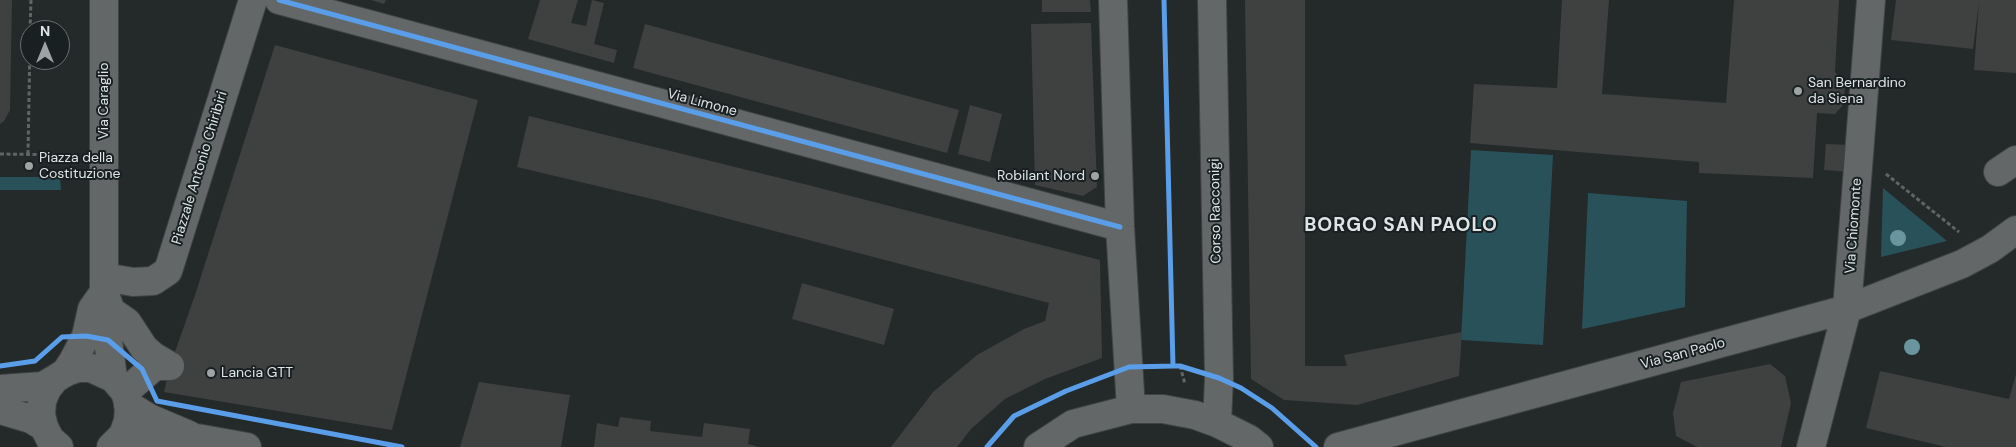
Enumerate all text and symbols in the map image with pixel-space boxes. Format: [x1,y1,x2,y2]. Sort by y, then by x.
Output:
north arrow [20,20,70,70]
text: N [40,22,50,40]
street label: Via Caraglio [96,62,112,140]
place label: San Bernardino da Siena [1808,75,1906,108]
marker: San Bernardino da Siena [1792,85,1804,97]
street label: Via Limone [665,86,739,120]
street label: Piazzale Antonio Chiribiri [169,89,231,247]
place label: Piazza della Costituzione [39,150,120,182]
street label: Corso Racconigi [1207,158,1225,264]
marker: Piazza della Costituzione [23,160,35,172]
place label: Robilant Nord [997,168,1085,184]
marker: Robilant Nord [1089,170,1101,182]
street label: Via Chiomonte [1842,178,1866,274]
district label: BORGO SAN PAOLO [1302,215,1500,237]
street label: Via San Paolo [1639,335,1727,373]
place label: Lancia GTT [221,365,293,381]
marker: Lancia GTT [205,367,217,379]

